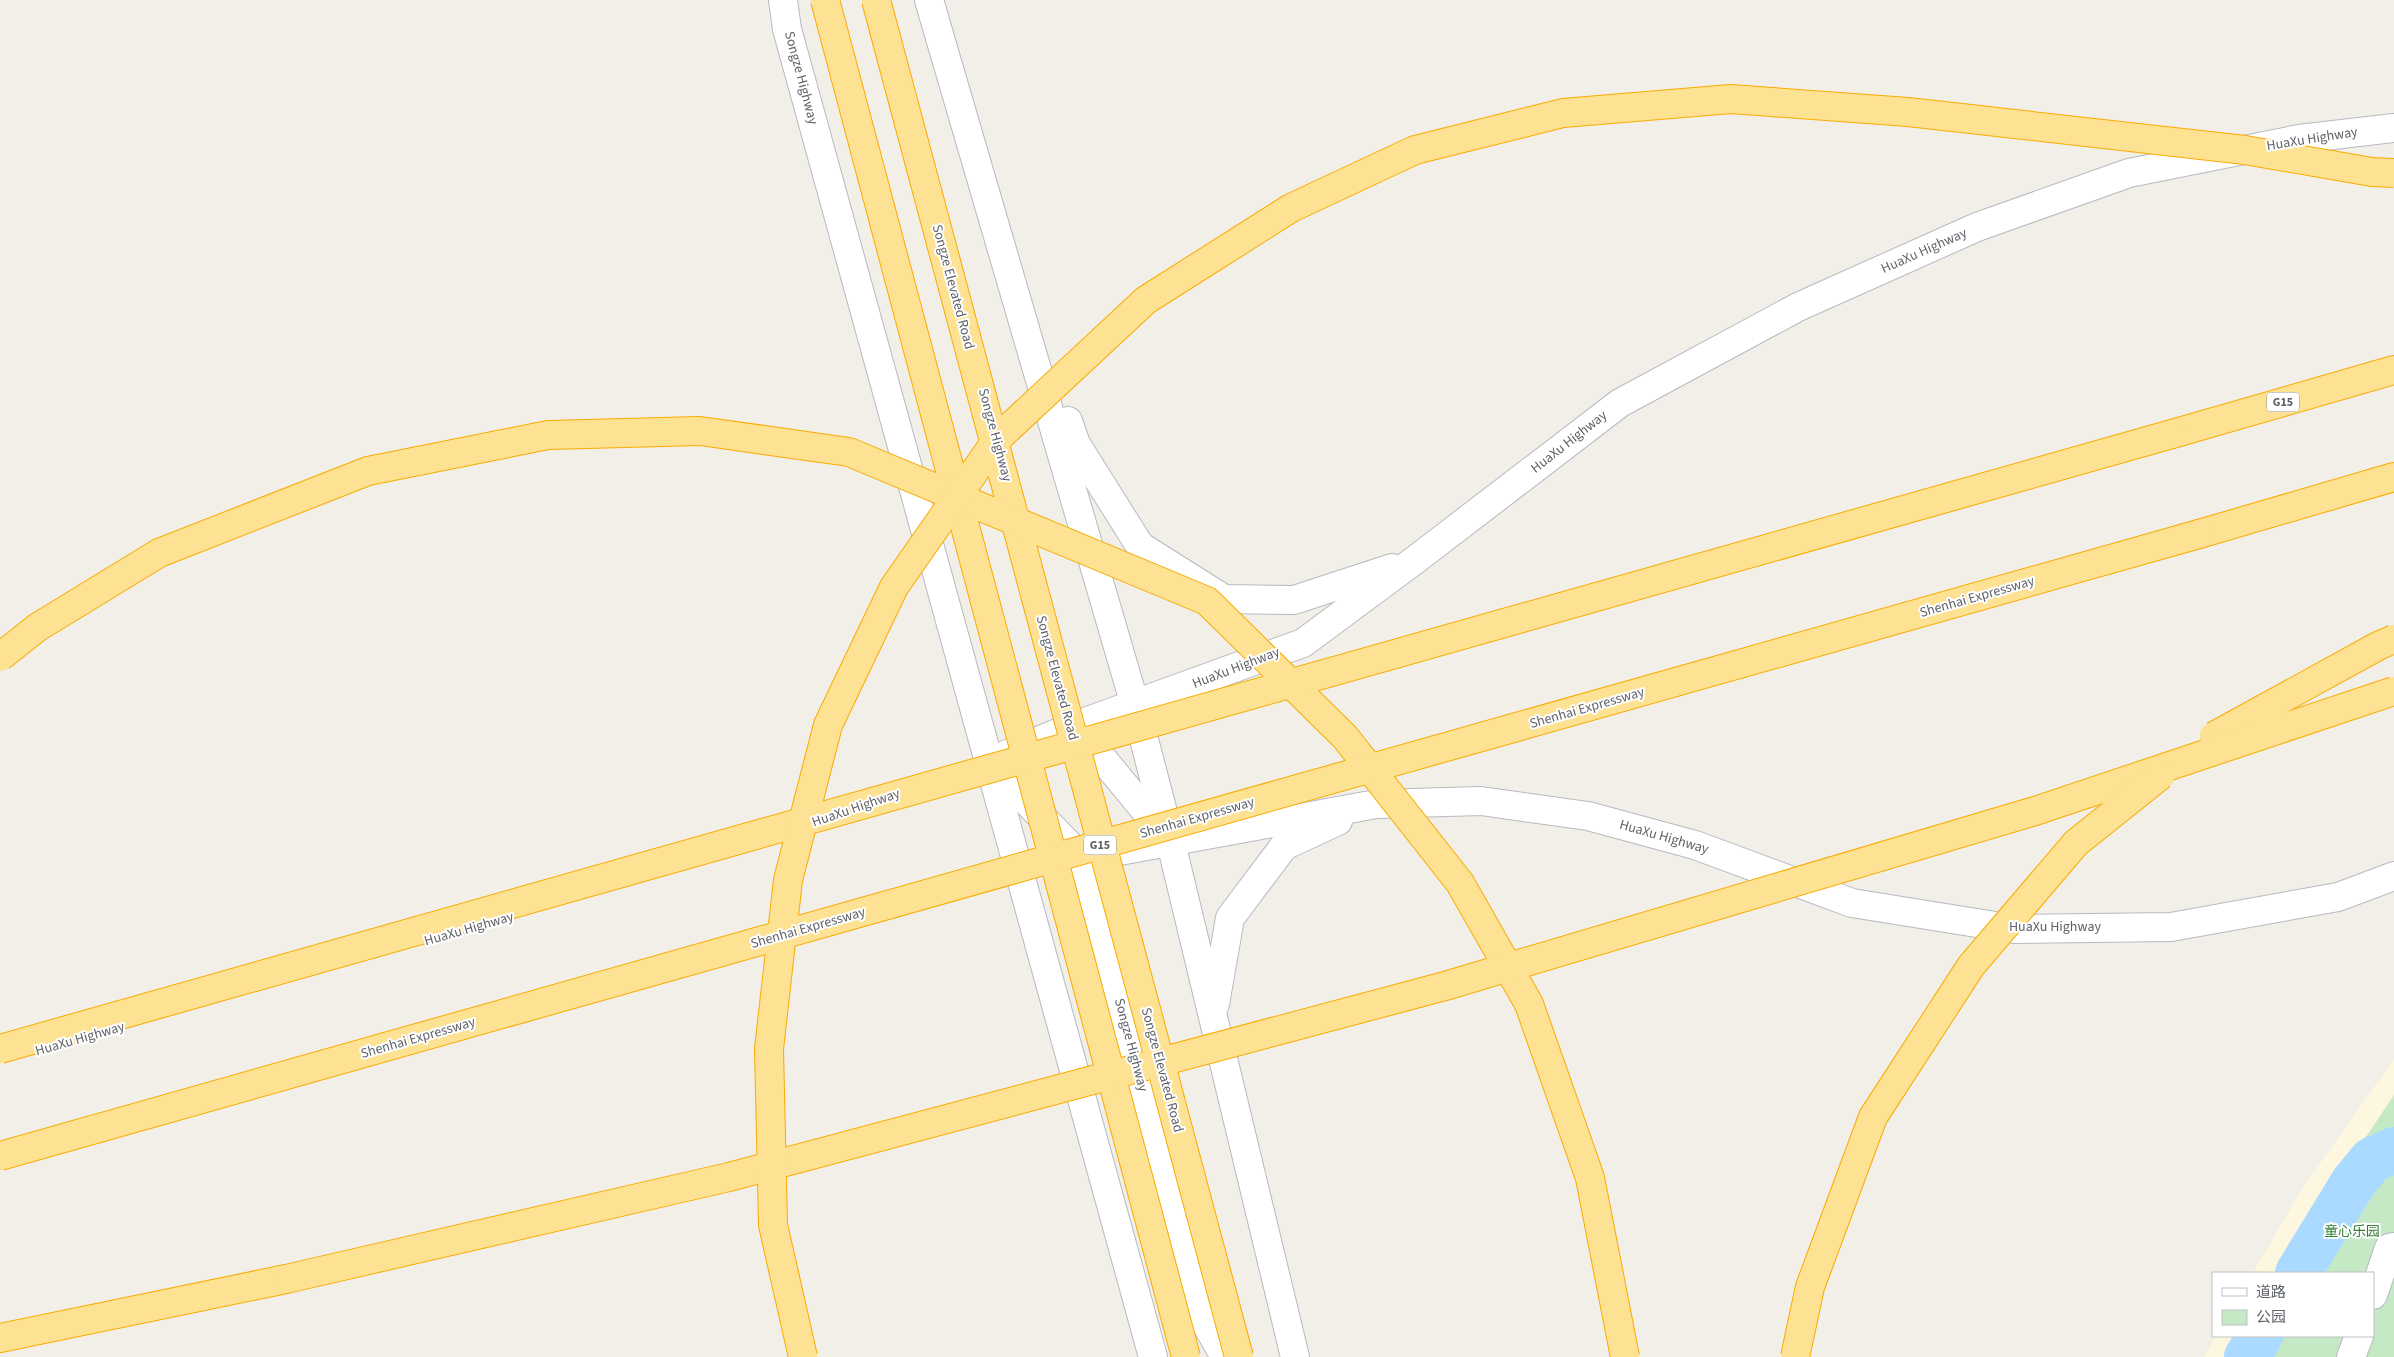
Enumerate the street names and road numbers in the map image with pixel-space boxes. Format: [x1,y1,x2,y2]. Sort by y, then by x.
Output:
street label: Songze Highway [779,29,823,127]
street label: HuaXu Highway [2265,122,2359,156]
street label: Songze Elevated Road [927,222,979,352]
street label: HuaXu Highway [1878,223,1971,279]
street label: Songze Highway [973,386,1017,484]
road number: G15 [2267,392,2299,412]
street label: HuaXu Highway [1527,406,1612,478]
street label: Shenhai Expressway [1917,571,2037,623]
street label: Songze Elevated Road [1031,613,1083,743]
street label: HuaXu Highway [1189,642,1283,694]
street label: Shenhai Expressway [1527,682,1647,734]
street label: HuaXu Highway [809,783,903,832]
street label: Shenhai Expressway [1137,792,1257,844]
street label: HuaXu Highway [1617,815,1711,859]
road number: G15 [1084,836,1116,854]
street label: Shenhai Expressway [748,902,868,954]
street label: HuaXu Highway [422,907,516,951]
street label: HuaXu Highway [2009,917,2101,937]
street label: Songze Highway [1109,996,1153,1094]
street label: Songze Elevated Road [1136,1005,1188,1135]
street label: Shenhai Expressway [358,1012,478,1064]
street label: HuaXu Highway [33,1017,127,1061]

